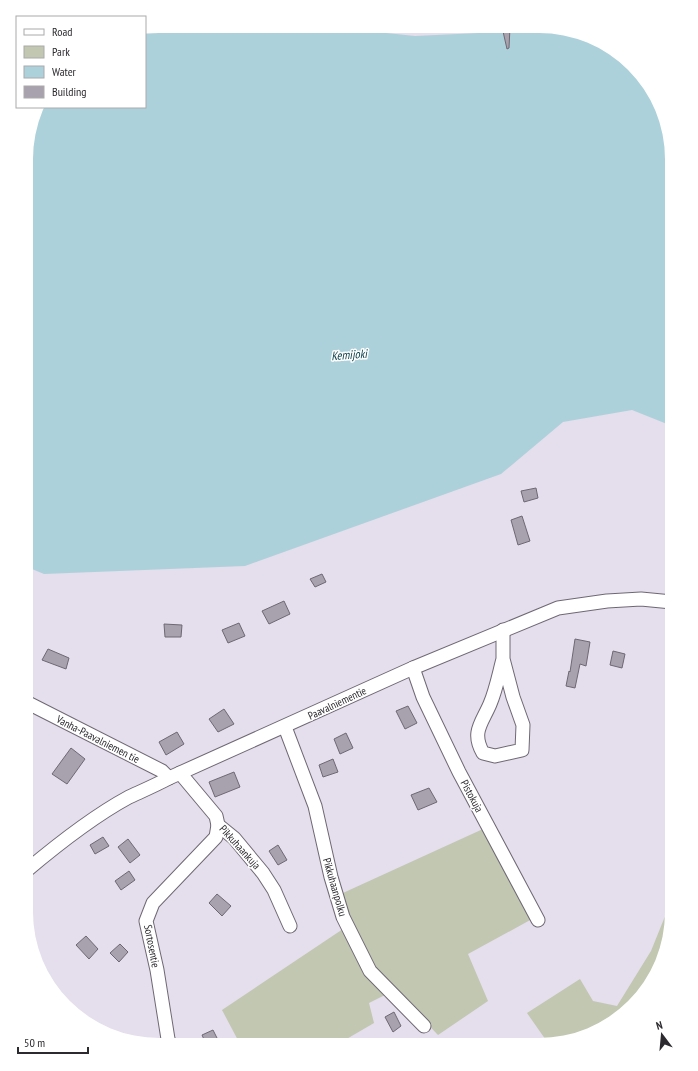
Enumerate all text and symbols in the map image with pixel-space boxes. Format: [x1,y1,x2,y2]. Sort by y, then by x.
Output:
legend [16,16,146,108]
text: Road [52,24,72,39]
text: Park [52,44,70,59]
text: Water [52,64,77,79]
text: Building [52,84,87,99]
water label: Kemijoki [331,346,369,363]
street label: Paavalniementie [306,683,369,723]
street label: Vanha-Paavalniemen tie [53,712,142,766]
street label: Pistokuja [458,777,486,815]
street label: Pikkuhaankuja [216,822,264,872]
street label: Pikkuhaanpolku [320,856,350,918]
street label: Sortosentie [141,923,163,969]
north arrow [642,1015,682,1055]
text: N [654,1018,664,1033]
scale bar [18,1029,88,1055]
text: 50 m [24,1035,45,1050]

